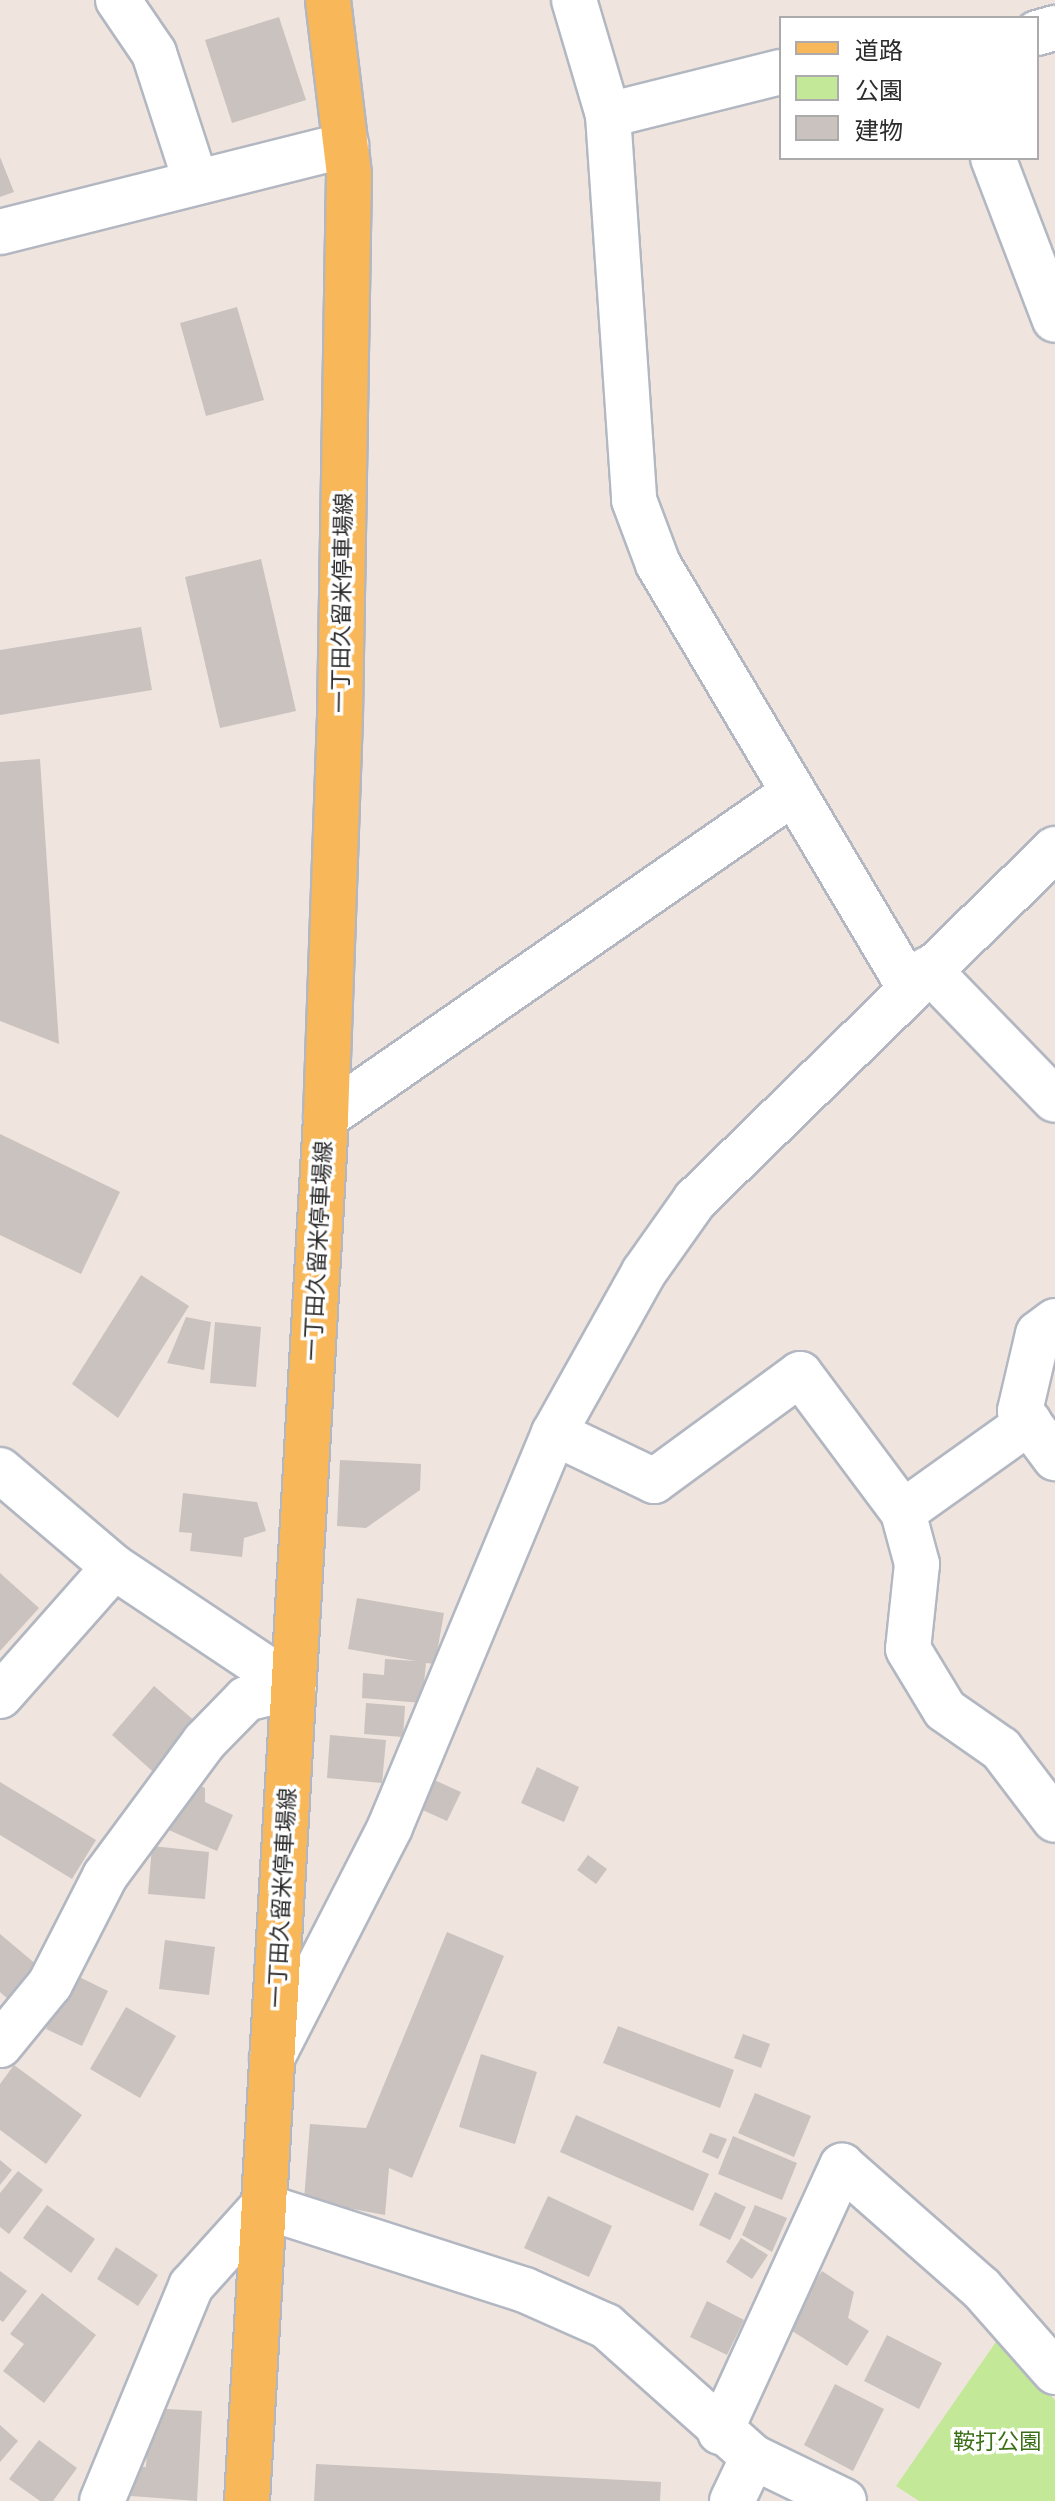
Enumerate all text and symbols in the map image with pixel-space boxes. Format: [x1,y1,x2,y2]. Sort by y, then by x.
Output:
legend [779,16,1039,160]
text: 道路 [855,36,903,65]
text: 公園 [855,76,903,105]
text: 建物 [855,116,903,145]
street label: 一丁田久留米停車場線 [327,493,357,713]
street label: 一丁田久留米停車場線 [299,1140,337,1362]
street label: 一丁田久留米停車場線 [263,1787,301,2009]
park label: 鞍打公園 [953,2429,1041,2455]

